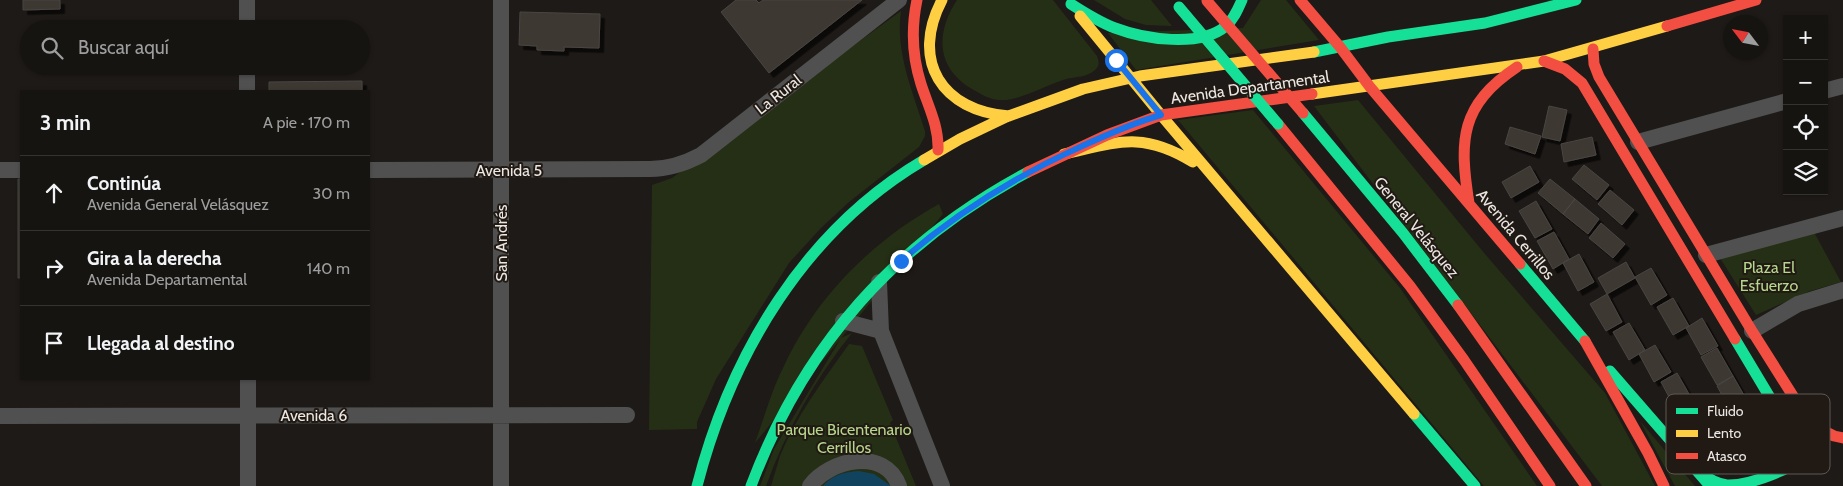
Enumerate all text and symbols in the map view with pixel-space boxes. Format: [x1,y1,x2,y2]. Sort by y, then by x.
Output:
north arrow [1723,15,1768,60]
map controls [1783,15,1828,195]
button: + [1783,15,1828,60]
search box [20,20,370,75]
icon: search [38,34,66,62]
text: Buscar aquí [78,36,169,59]
route start [1105,49,1128,72]
button: − [1783,60,1828,105]
street label: Avenida Departamental [1170,67,1331,108]
street label: La Rural [751,70,805,118]
button: locate [1783,105,1828,150]
text: 3 min [40,110,91,135]
text: A pie · 170 m [263,113,350,132]
button: layers [1783,150,1828,195]
street label: Avenida 5 [476,161,542,180]
text: Continúa [87,172,161,195]
street label: General Velásquez [1370,173,1463,282]
icon: ahead [40,179,68,207]
text: 30 m [313,184,350,203]
street label: Avenida Cerrillos [1472,185,1559,284]
text: Avenida General Velásquez [87,195,269,214]
street label: San Andrés [492,204,511,281]
text: Gira a la derecha [87,247,222,270]
route end [890,250,913,273]
icon: right [40,254,68,282]
park label: Plaza El Esfuerzo [1740,258,1798,295]
text: 140 m [307,259,350,278]
text: Avenida Departamental [87,270,247,289]
icon: arrive [40,329,68,357]
text: Llegada al destino [87,332,234,355]
legend [1666,394,1830,474]
text: Fluido [1707,402,1744,420]
street label: Avenida 6 [281,406,347,425]
park label: Parque Bicentenario Cerrillos [777,420,912,457]
text: Lento [1707,424,1741,442]
text: Atasco [1707,447,1747,465]

